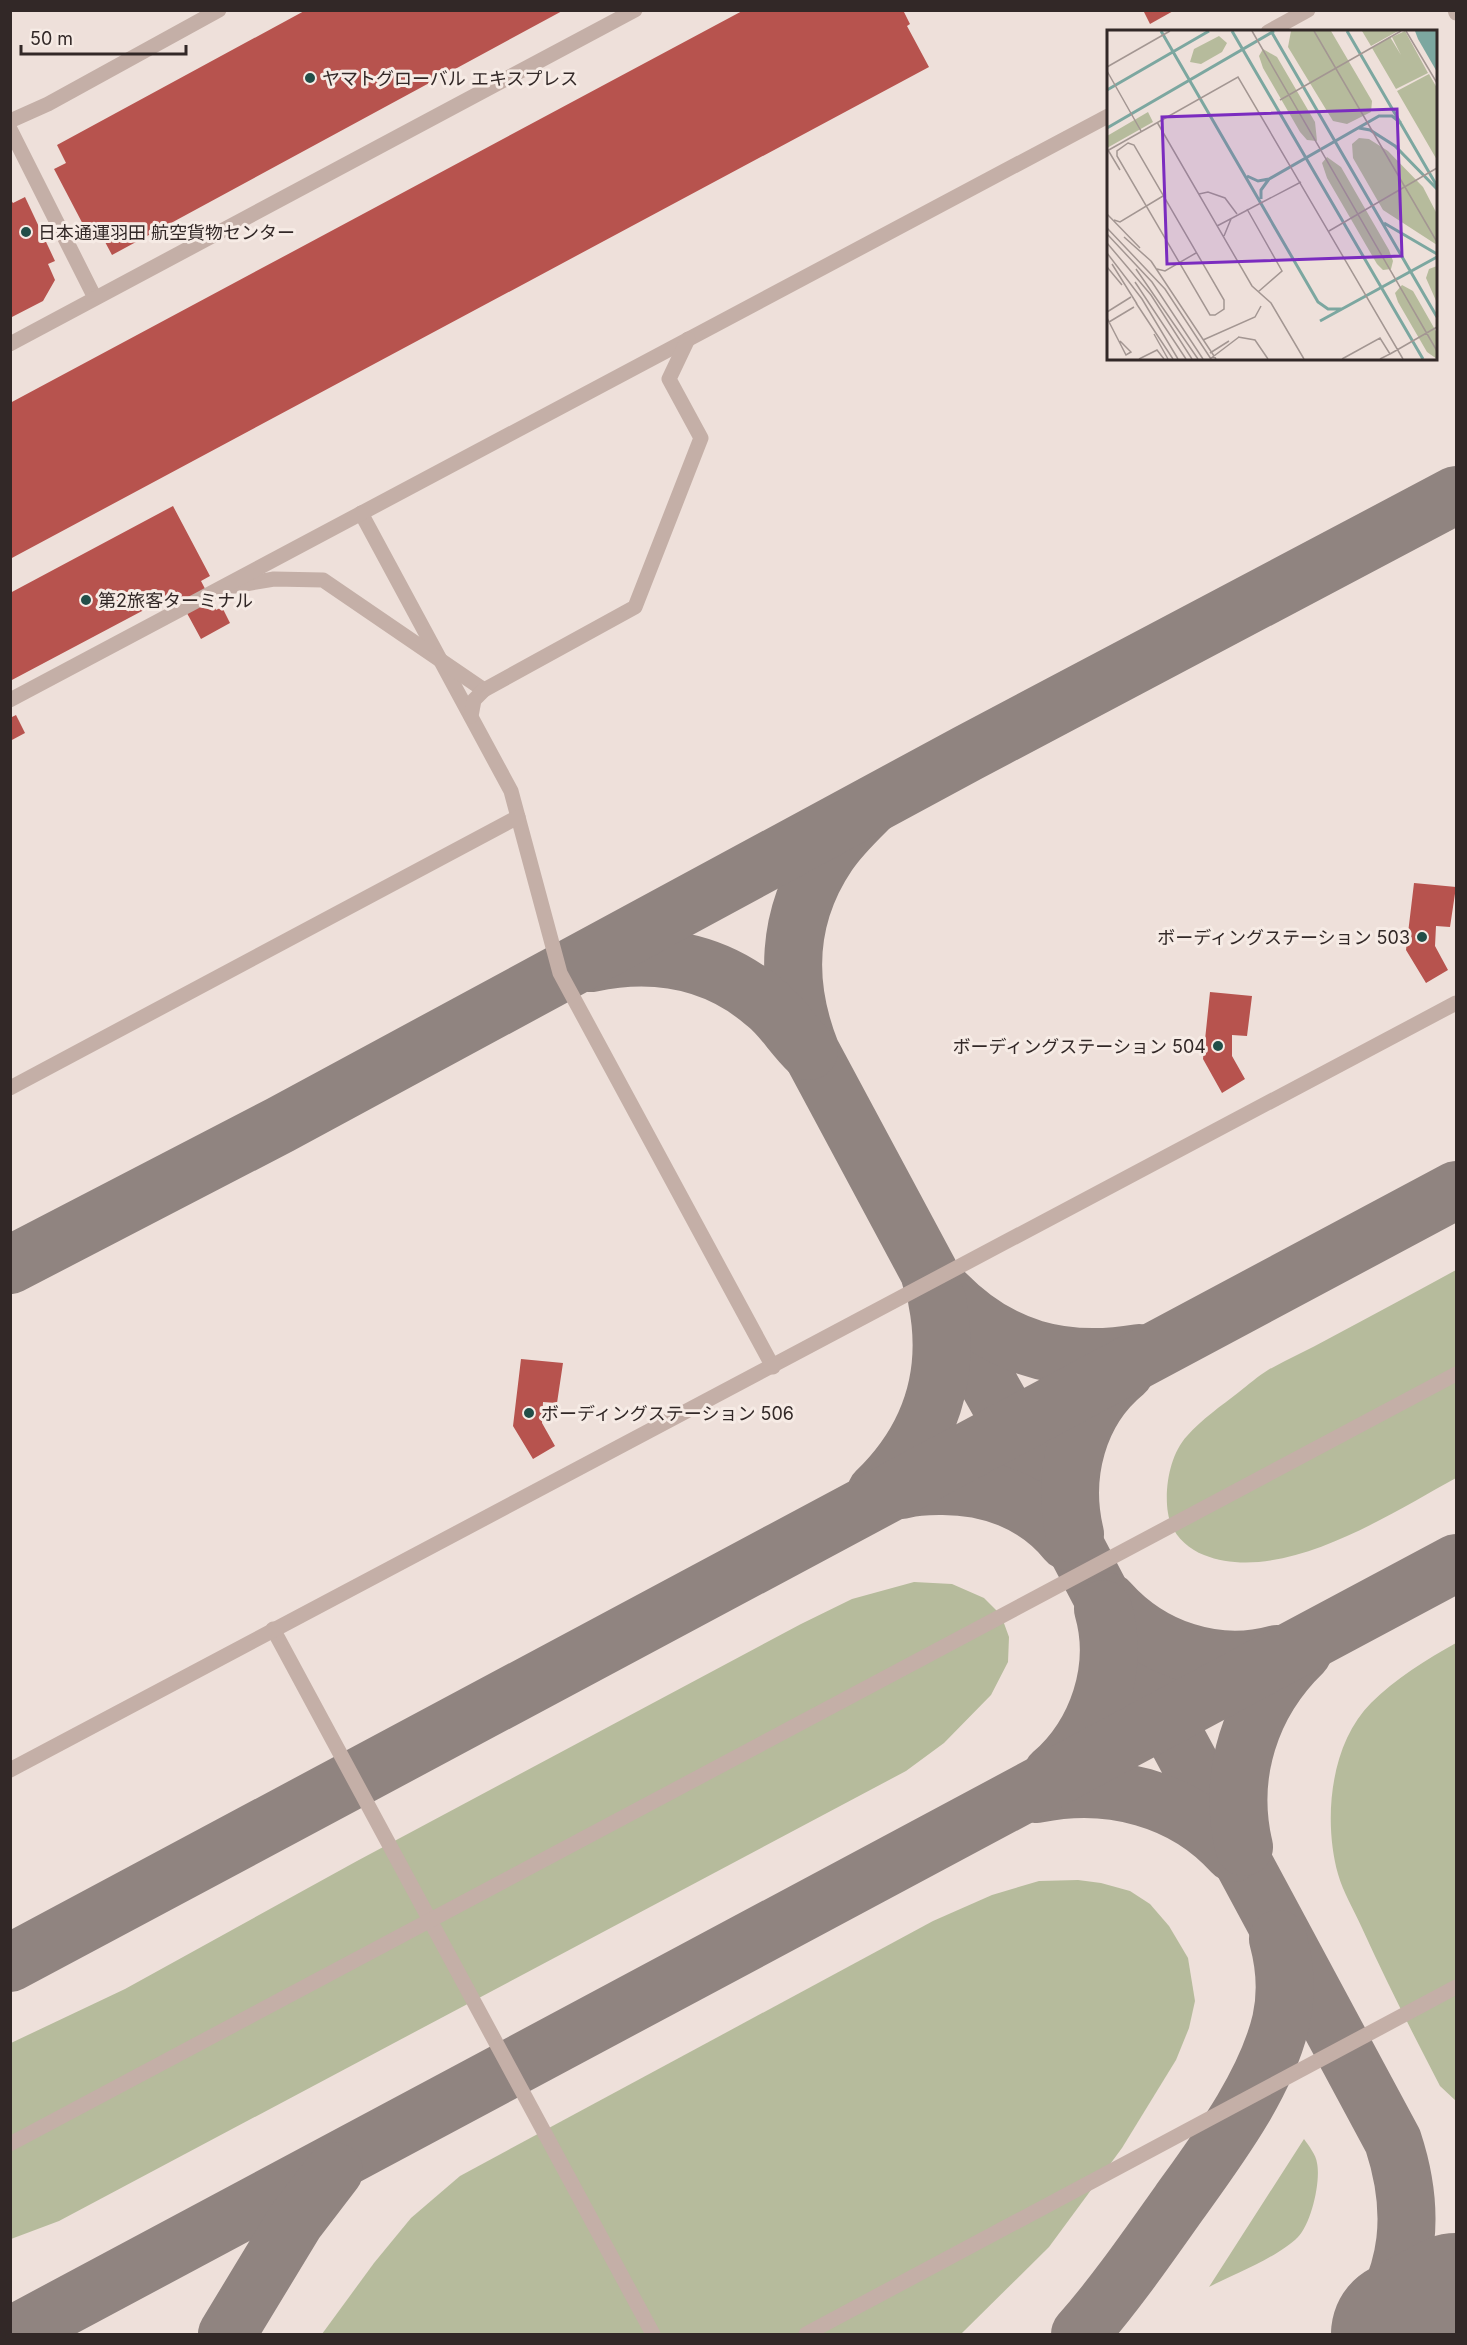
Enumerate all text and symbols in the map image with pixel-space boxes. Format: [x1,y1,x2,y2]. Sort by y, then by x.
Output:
scale bar [21,18,186,56]
text: 50 m [30,28,73,49]
inset map [1107,30,1437,360]
place label: ヤマトグローバル エキスプレス [322,68,578,89]
marker: ヤマトグローバル エキスプレス [303,71,317,85]
place label: 日本通運羽田 航空貨物センター [38,222,295,243]
marker: 日本通運羽田 航空貨物センター [19,225,33,239]
place label: 第2旅客ターミナル [98,590,253,611]
marker: 第2旅客ターミナル [79,593,93,607]
place label: ボーディングステーション 503 [1157,927,1410,948]
marker: ボーディングステーション 503 [1415,930,1429,944]
place label: ボーディングステーション 504 [953,1036,1206,1057]
marker: ボーディングステーション 504 [1211,1039,1225,1053]
place label: ボーディングステーション 506 [541,1403,794,1424]
marker: ボーディングステーション 506 [522,1406,536,1420]

